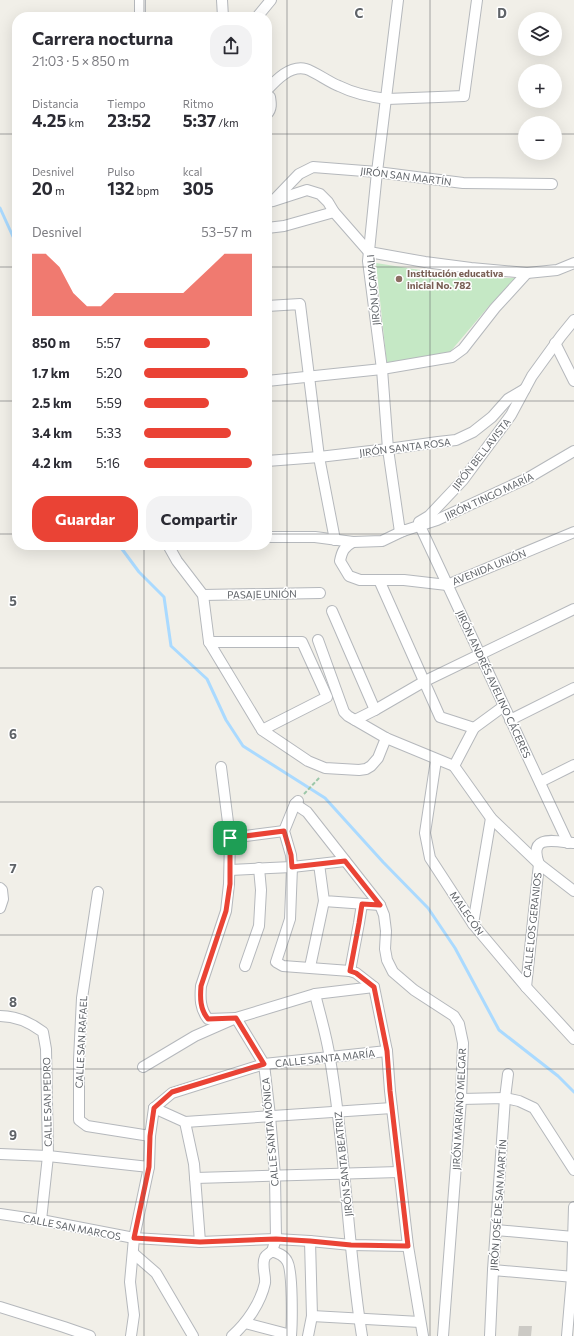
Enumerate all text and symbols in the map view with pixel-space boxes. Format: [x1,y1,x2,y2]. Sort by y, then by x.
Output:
text: C [355,5,364,21]
text: D [497,5,507,21]
map controls [518,12,562,160]
button: layers [518,12,562,56]
button: share [210,25,252,67]
text: Carrera nocturna [32,27,173,49]
text: 21:03 · 5 × 850 m [32,53,129,69]
button: + [518,64,562,108]
text: Distancia [32,97,79,110]
text: Tiempo [107,97,146,110]
text: Ritmo [183,97,214,110]
text: 4.25 [32,110,66,131]
text: 23:52 [107,110,151,131]
text: 5:37 [183,110,216,131]
text: km [66,116,84,129]
text: /km [216,116,239,129]
button: − [518,116,562,160]
street label: JIRÓN SAN MARTÍN [360,164,452,188]
text: Desnivel [32,165,74,178]
text: Pulso [107,165,135,178]
text: kcal [183,165,202,178]
text: 20 [32,178,53,199]
text: 132 [107,178,135,199]
text: 305 [183,178,214,199]
text: m [53,184,65,197]
text: bpm [135,184,159,197]
text: Desnivel [32,224,82,240]
text: 53–57 m [201,224,252,240]
street label: JIRÓN UCAYALI [364,254,382,326]
place label: Institución educativa inicial No. 782 [407,267,503,291]
marker: Institución educativa inicial No. 782 [394,274,404,284]
text: 850 m [32,335,70,351]
text: 5:57 [96,335,121,351]
text: 1.7 km [32,365,70,381]
text: 5:20 [96,365,122,381]
text: 2.5 km [32,395,72,411]
text: 5:59 [96,395,122,411]
street label: JIRÓN BELLAVISTA [449,416,513,492]
text: 3.4 km [32,425,72,441]
text: 5:33 [96,425,121,441]
street label: JIRÓN SANTA ROSA [359,435,451,459]
text: 4.2 km [32,455,72,471]
text: 5:16 [96,455,120,471]
street label: JIRÓN TINGO MARÍA [443,470,536,522]
button: Guardar [32,496,138,542]
button: Compartir [146,496,252,542]
street label: AVENIDA UNIÓN [450,547,528,587]
street label: PASAJE UNIÓN [227,587,297,601]
text: 5 [9,593,17,609]
street label: JIRÓN ANDRÉS AVELINO CÁCERES [454,608,534,760]
text: 6 [9,726,17,742]
pin [213,821,247,855]
icon: arrive [219,827,241,849]
text: 7 [9,860,17,876]
street label: CALLE LOS GERANIOS [521,872,544,978]
street label: MALECÓN [448,889,486,937]
text: 8 [9,994,17,1010]
street label: CALLE SAN RAFAEL [73,995,89,1089]
street label: CALLE SANTA MARÍA [274,1047,376,1069]
street label: JIRÓN MARIANO MELGAR [450,1047,468,1170]
street label: CALLE SAN PEDRO [40,1057,54,1147]
street label: CALLE SANTA MÓNICA [259,1077,281,1187]
street label: JIRÓN SANTA BEATRIZ [331,1111,354,1217]
text: 9 [9,1127,17,1143]
street label: JIRÓN JOSÉ DE SAN MARTÍN [487,1139,509,1271]
street label: CALLE SAN MARCOS [22,1212,122,1242]

